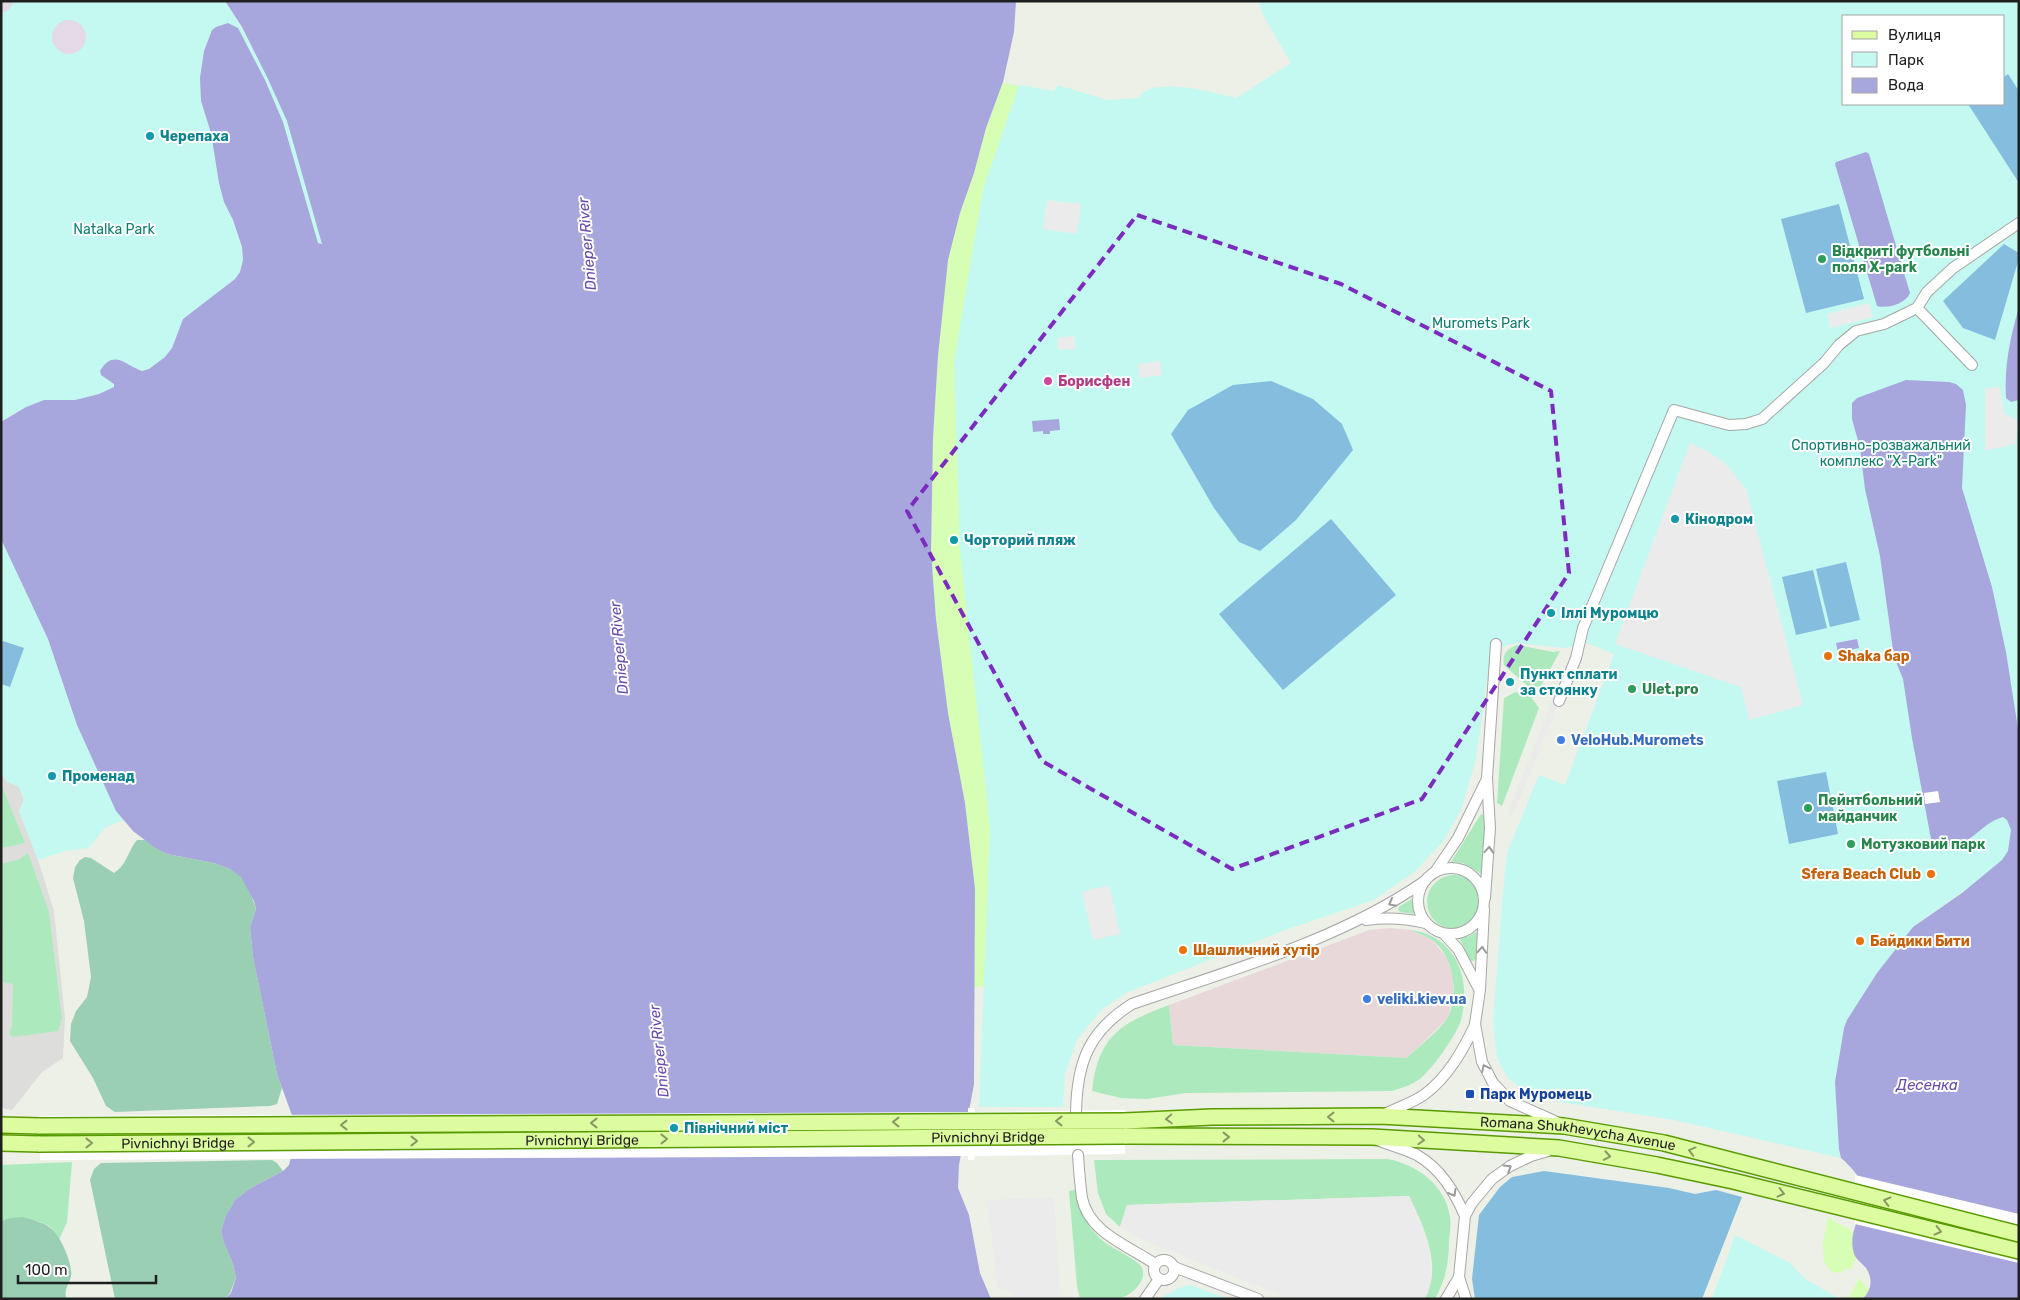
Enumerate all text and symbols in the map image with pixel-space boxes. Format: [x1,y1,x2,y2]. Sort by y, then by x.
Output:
legend [1842,15,2005,105]
text: Вулиця [1888,26,1941,44]
text: Парк [1888,51,1924,69]
text: Вода [1888,76,1924,94]
place label: Черепаха [160,128,229,145]
marker: Черепаха [144,130,156,142]
water label: Dnieper River [574,195,600,291]
park label: Natalka Park [73,221,155,238]
place label: Відкриті футбольні поля X-park [1832,243,1969,276]
marker: Відкриті футбольні поля X-park [1816,253,1828,265]
park label: Muromets Park [1432,315,1531,332]
place label: Борисфен [1058,373,1130,390]
marker: Борисфен [1042,375,1054,387]
park label: Спортивно-розважальний комплекс "Х-Park" [1791,437,1971,470]
place label: Кінодром [1685,511,1753,528]
marker: Кінодром [1669,513,1681,525]
place label: Чорторий пляж [964,532,1076,549]
marker: Чорторий пляж [948,534,960,546]
water label: Dnieper River [606,599,632,695]
place label: Іллі Муромцю [1561,605,1659,622]
marker: Іллі Муромцю [1545,607,1557,619]
place label: Shaka бар [1838,648,1910,665]
marker: Shaka бар [1822,650,1834,662]
place label: Пункт сплати за стоянку [1520,666,1618,699]
marker: Пункт сплати за стоянку [1504,676,1516,688]
place label: Ulet.pro [1642,681,1699,698]
marker: Ulet.pro [1626,683,1638,695]
place label: VeloHub.Muromets [1571,732,1704,749]
marker: VeloHub.Muromets [1555,734,1567,746]
place label: Променад [62,768,135,785]
marker: Променад [46,770,58,782]
place label: Пейнтбольний майданчик [1818,792,1923,825]
marker: Пейнтбольний майданчик [1802,802,1814,814]
place label: Мотузковий парк [1861,836,1986,853]
marker: Мотузковий парк [1845,838,1857,850]
one-way arrow [1483,846,1494,854]
place label: Sfera Beach Club [1801,866,1921,883]
marker: Sfera Beach Club [1925,868,1937,880]
one-way arrow [1388,896,1397,906]
place label: Байдики Бити [1870,933,1970,950]
marker: Байдики Бити [1854,935,1866,947]
place label: Шашличний хутір [1193,942,1320,959]
marker: Шашличний хутір [1177,944,1189,956]
one-way arrow [1477,945,1488,953]
place label: veliki.kiev.ua [1377,991,1467,1008]
marker: veliki.kiev.ua [1361,993,1373,1005]
water label: Dnieper River [645,1002,673,1098]
one-way arrow [1481,1064,1491,1073]
water label: Десенка [1895,1076,1958,1094]
place label: Парк Муромець [1480,1086,1592,1103]
marker: Парк Муромець [1464,1088,1476,1100]
one-way arrow [1327,1112,1334,1122]
street label: Romana Shukhevycha Avenue [1480,1113,1678,1154]
one-way arrow [1164,1114,1172,1125]
one-way arrow [1054,1116,1062,1127]
one-way arrow [892,1117,900,1127]
one-way arrow [589,1118,597,1129]
one-way arrow [339,1120,347,1130]
place label: Північний міст [684,1120,789,1137]
marker: Північний міст [668,1122,680,1134]
street label: Pivnichnyi Bridge [931,1128,1045,1146]
street label: Pivnichnyi Bridge [525,1131,639,1149]
one-way arrow [1222,1131,1230,1142]
street label: Pivnichnyi Bridge [121,1134,235,1152]
one-way arrow [660,1134,668,1144]
one-way arrow [1417,1135,1425,1146]
one-way arrow [410,1136,418,1146]
one-way arrow [248,1137,255,1147]
one-way arrow [85,1138,93,1149]
one-way arrow [1688,1146,1696,1157]
one-way arrow [1603,1151,1612,1161]
one-way arrow [1503,1164,1512,1174]
one-way arrow [1776,1187,1784,1197]
one-way arrow [1447,1188,1457,1197]
one-way arrow [1882,1196,1891,1207]
one-way arrow [1934,1226,1942,1236]
scale bar [18,1252,155,1284]
text: 100 m [25,1261,67,1279]

